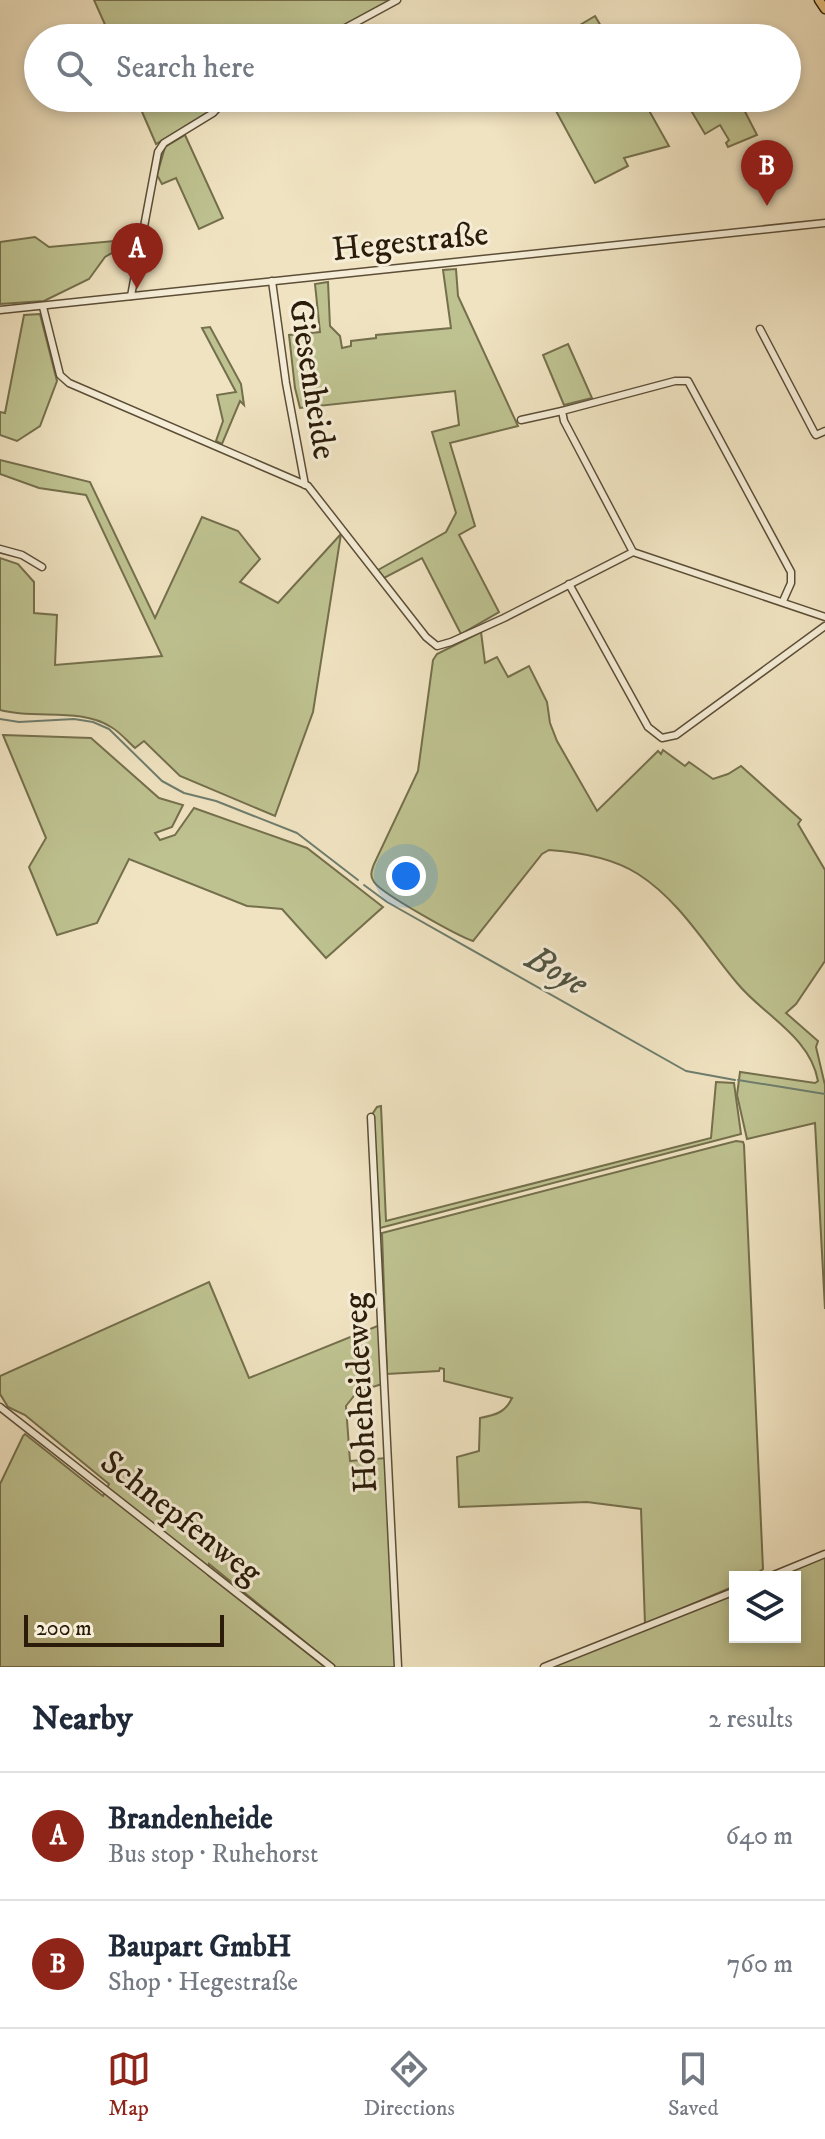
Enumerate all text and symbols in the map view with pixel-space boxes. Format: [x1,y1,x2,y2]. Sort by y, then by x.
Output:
search box [24,24,801,112]
icon: search [52,46,96,90]
text: Search here [116,50,255,87]
pin: B [741,140,793,206]
street label: Hegestraße [330,213,490,271]
pin: A [111,223,163,289]
street label: Giesenheide [279,296,345,462]
your location [386,856,426,896]
water label: Boye [516,935,596,1007]
street label: Hoheheideweg [335,1291,387,1494]
street label: Schnepfenweg [92,1441,270,1594]
map controls [729,1571,801,1643]
button: layers [729,1571,801,1643]
scale bar [24,1611,224,1647]
text: 200 m [36,1615,92,1642]
text: Nearby [32,1698,133,1740]
text: 2 results [708,1703,793,1736]
text: Brandenheide [108,1801,273,1838]
text: A [50,1820,66,1853]
text: 640 m [725,1820,793,1853]
text: Bus stop · Ruhehorst [108,1838,318,1871]
text: Baupart GmbH [108,1929,292,1966]
text: B [50,1948,66,1981]
text: 760 m [727,1948,793,1981]
text: Shop · Hegestraße [108,1966,298,1999]
tab: Map [107,2047,151,2122]
tab: Directions [364,2047,455,2122]
tab: Saved [668,2047,718,2122]

